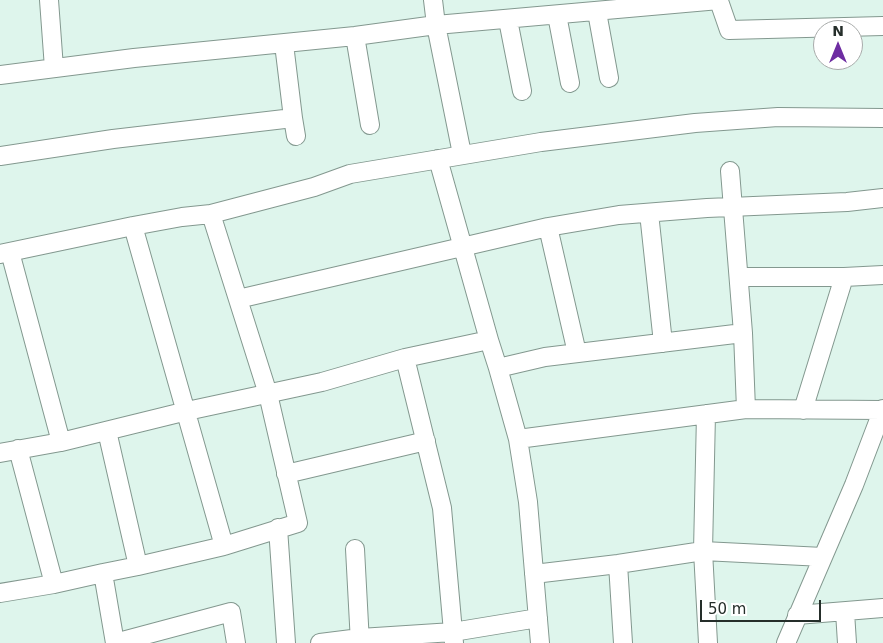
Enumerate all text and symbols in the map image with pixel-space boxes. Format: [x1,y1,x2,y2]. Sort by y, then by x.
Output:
north arrow [813,20,863,70]
text: N [832,23,844,39]
scale bar [703,590,824,622]
text: 50 m [708,600,746,618]

